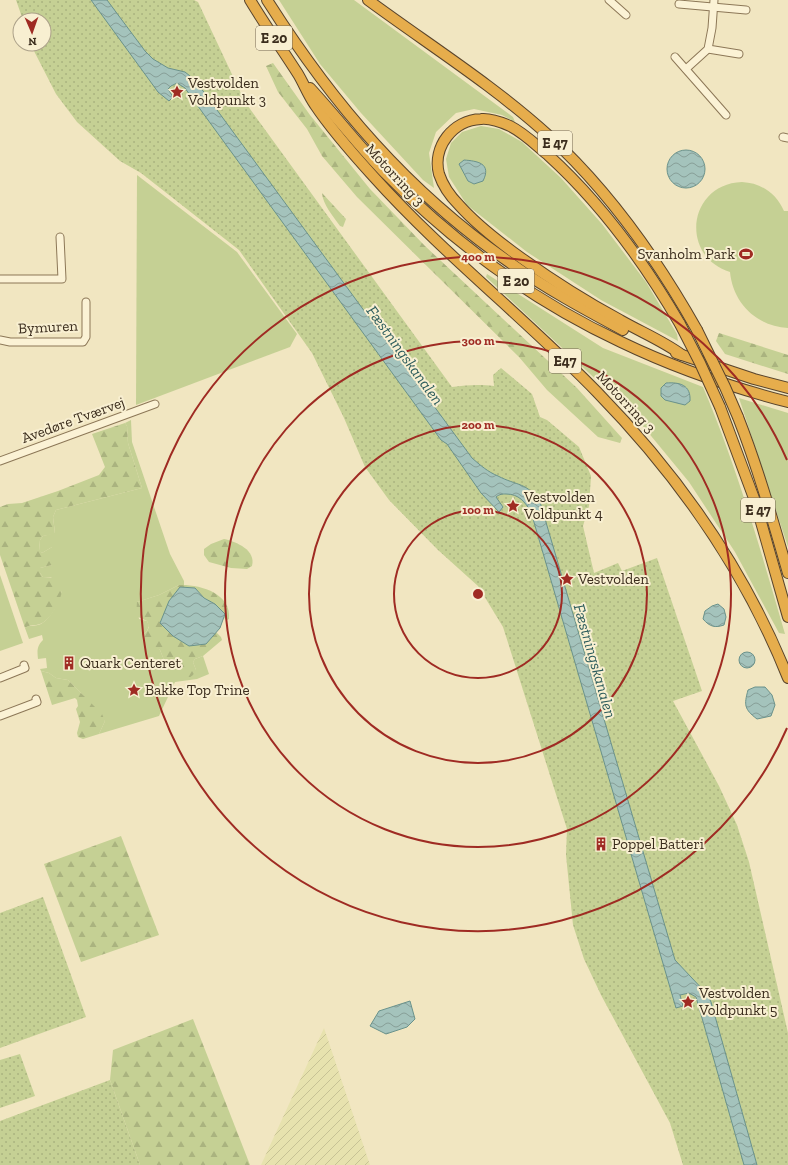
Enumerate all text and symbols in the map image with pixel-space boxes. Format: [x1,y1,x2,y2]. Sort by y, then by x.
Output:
north arrow [12,12,52,52]
road number: E 20 [256,26,292,50]
text: N [27,35,37,48]
place label: Vestvolden Voldpunkt 3 [187,74,266,109]
place icon: Vestvolden Voldpunkt 3 [169,84,185,100]
road number: E 47 [538,131,572,155]
street label: Motorring 3 [362,140,428,210]
place label: Svanholm Park [637,245,735,263]
sports icon: Svanholm Park [738,246,754,262]
text: 400 m [461,250,495,264]
road number: E 20 [498,269,534,293]
water label: Fæstningskanalen [363,302,447,408]
street label: Bymuren [18,316,79,338]
text: 300 m [462,334,495,348]
road number: E47 [549,349,581,373]
street label: Motorring 3 [593,367,659,437]
street label: Avedøre Tværvej [19,393,127,447]
text: 200 m [461,418,495,432]
place label: Vestvolden Voldpunkt 4 [523,488,603,523]
place icon: Vestvolden Voldpunkt 4 [505,498,521,514]
road number: E 47 [741,498,775,522]
text: 100 m [462,503,494,517]
place label: Vestvolden [577,570,649,588]
place icon: Vestvolden [559,571,575,587]
centre of rings [471,587,485,601]
water label: Fæstningskanalen [570,602,620,720]
place label: Quark Centeret [80,654,181,672]
building icon: Quark Centeret [61,655,77,671]
place label: Bakke Top Trine [145,681,249,699]
place icon: Bakke Top Trine [126,682,142,698]
place label: Poppel Batteri [612,835,704,853]
building icon: Poppel Batteri [593,836,609,852]
place label: Vestvolden Voldpunkt 5 [698,984,778,1019]
place icon: Vestvolden Voldpunkt 5 [680,994,696,1010]

